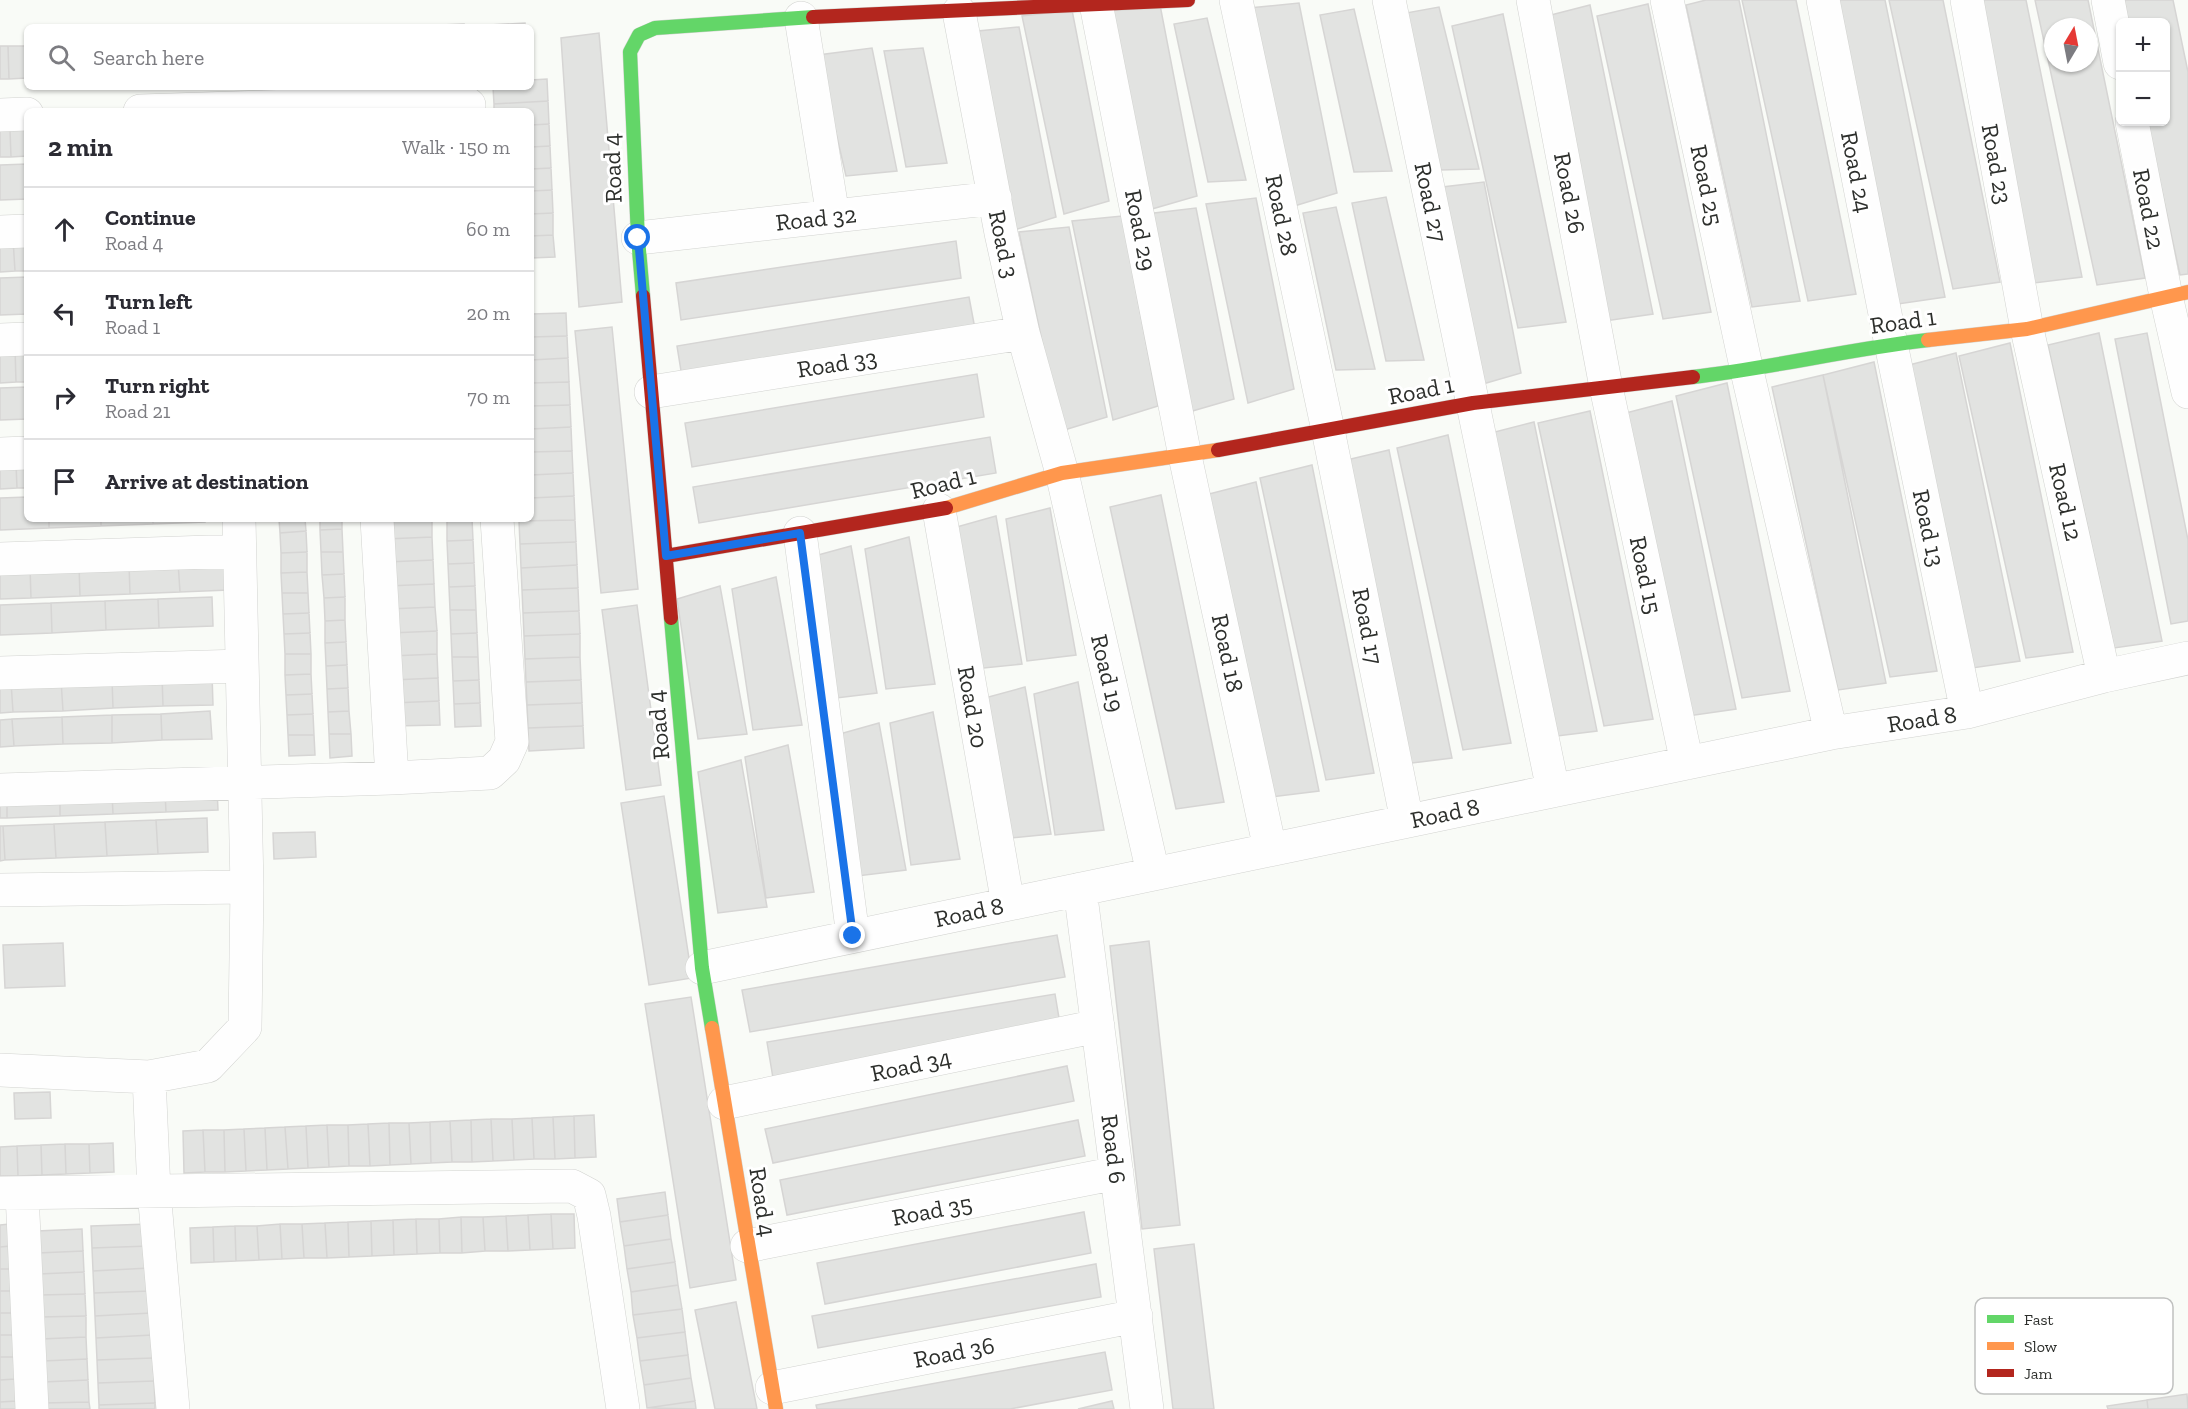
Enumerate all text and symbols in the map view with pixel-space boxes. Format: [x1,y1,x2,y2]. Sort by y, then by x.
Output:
north arrow [2044,18,2098,72]
map controls [2116,18,2170,126]
button: + [2116,18,2170,72]
search box [24,24,534,90]
icon: search [45,41,78,74]
text: Search here [93,44,204,71]
button: − [2116,72,2170,126]
street label: Road 23 [1976,122,2018,206]
street label: Road 24 [1835,129,1879,215]
text: 2 min [48,131,113,163]
street label: Road 4 [596,132,628,203]
text: Walk · 150 m [402,135,510,159]
street label: Road 25 [1684,142,1730,228]
street label: Road 26 [1548,150,1592,236]
street label: Road 27 [1408,160,1454,244]
street label: Road 22 [2127,166,2171,252]
street label: Road 28 [1259,172,1305,258]
street label: Road 29 [1119,187,1163,273]
street label: Road 32 [774,199,858,237]
text: Continue [105,204,196,231]
street label: Road 3 [983,207,1025,281]
icon: ahead [48,213,81,246]
text: 60 m [466,217,510,241]
route start [624,224,650,250]
text: Road 4 [105,231,163,255]
text: Turn left [105,288,192,315]
icon: left [48,297,81,330]
text: 20 m [466,301,510,325]
street label: Road 1 [1868,302,1938,340]
text: Road 1 [105,315,160,339]
street label: Road 33 [795,342,879,384]
street label: Road 1 [1386,369,1456,411]
text: Turn right [105,372,209,399]
icon: right [48,381,81,414]
text: 70 m [467,385,510,409]
text: Road 21 [105,399,171,423]
street label: Road 12 [2043,460,2089,544]
street label: Road 1 [907,461,979,505]
icon: arrive [48,465,81,498]
text: Arrive at destination [105,468,308,495]
street label: Road 13 [1907,487,1951,569]
street label: Road 15 [1624,534,1668,616]
street label: Road 17 [1346,585,1390,667]
street label: Road 18 [1206,611,1250,695]
street label: Road 19 [1085,631,1131,715]
street label: Road 20 [951,663,995,751]
street label: Road 4 [640,689,675,761]
street label: Road 8 [1885,699,1959,739]
street label: Road 8 [1408,792,1482,834]
street label: Road 8 [932,891,1006,933]
route end [839,922,865,948]
street label: Road 34 [868,1042,954,1088]
street label: Road 6 [1095,1113,1133,1185]
street label: Road 4 [743,1165,783,1239]
street label: Road 35 [889,1188,975,1232]
legend [1975,1298,2173,1394]
text: Fast [2024,1310,2053,1329]
street label: Road 36 [911,1330,997,1374]
text: Slow [2024,1337,2058,1356]
text: Jam [2024,1364,2053,1383]

